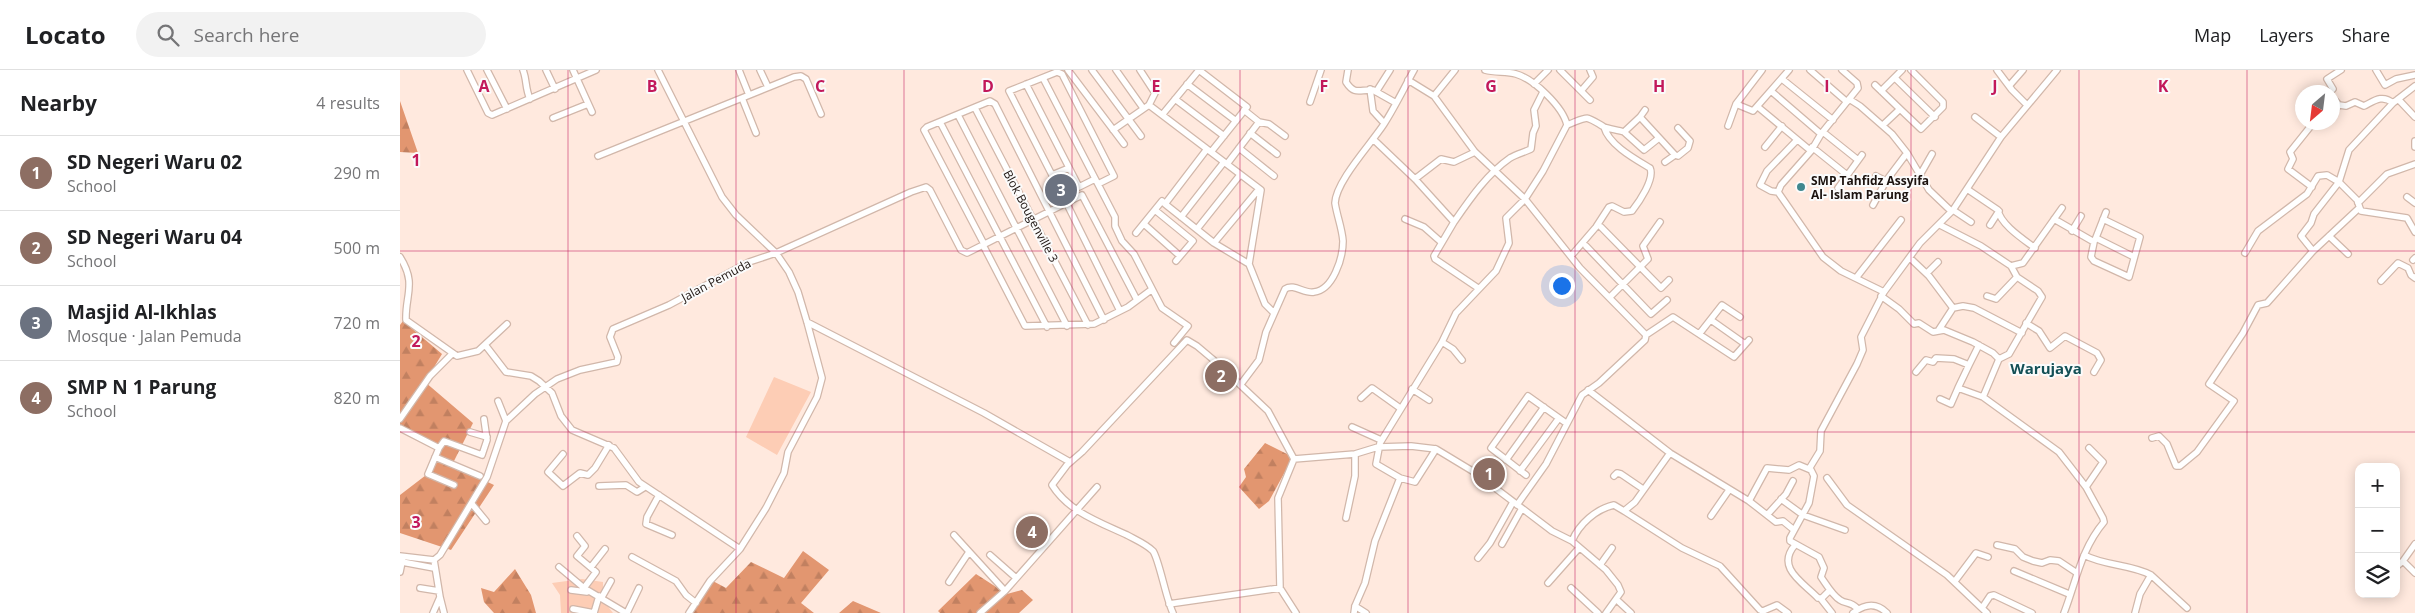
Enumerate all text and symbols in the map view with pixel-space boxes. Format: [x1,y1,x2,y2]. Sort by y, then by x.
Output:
search box [136,12,486,57]
text: Locato [25,18,106,51]
icon: search [154,21,182,49]
text: Search here [194,22,299,48]
text: Map [2194,23,2231,47]
text: Layers [2259,23,2314,47]
text: Share [2342,23,2390,47]
text: A [478,75,490,97]
text: B [647,75,657,97]
text: C [815,75,825,97]
text: D [982,75,994,97]
text: E [1152,75,1161,97]
text: F [1320,75,1328,97]
text: G [1485,75,1497,97]
text: H [1653,75,1665,97]
text: I [1824,75,1830,97]
text: J [1990,75,1998,97]
text: K [2158,75,2169,97]
north arrow [2295,85,2340,130]
text: Nearby [20,89,97,117]
text: 4 results [316,92,380,114]
text: SD Negeri Waru 02 [67,149,242,175]
text: 1 [411,149,421,171]
text: 1 [31,162,41,184]
text: 290 m [334,162,380,184]
street label: Blok Bougenville 3 [1001,168,1061,264]
pin: 3 [1045,171,1077,209]
place label: SMP Tahfidz Assyifa Al- Islam Parung [1811,172,1929,203]
text: School [67,175,117,197]
marker: SMP Tahfidz Assyifa Al- Islam Parung [1795,181,1807,193]
text: SD Negeri Waru 04 [67,224,242,250]
text: 2 [31,237,41,259]
text: 500 m [334,237,380,259]
text: School [67,250,117,272]
street label: Jalan Pemuda [677,255,754,306]
your location [1549,273,1575,299]
text: Masjid Al-Ikhlas [67,299,217,325]
text: 3 [31,312,41,334]
text: 720 m [334,312,380,334]
text: Mosque · Jalan Pemuda [67,325,242,347]
text: 2 [411,330,421,352]
pin: 2 [1205,357,1237,395]
district label: Warujaya [2010,358,2082,378]
text: SMP N 1 Parung [67,374,216,400]
text: 4 [31,387,41,409]
text: 820 m [334,387,380,409]
text: School [67,400,117,422]
pin: 1 [1473,455,1505,493]
map controls [2355,463,2400,598]
button: + [2355,463,2400,508]
button: − [2355,508,2400,553]
text: 3 [411,511,421,533]
pin: 4 [1016,513,1048,551]
button: layers [2355,553,2400,598]

